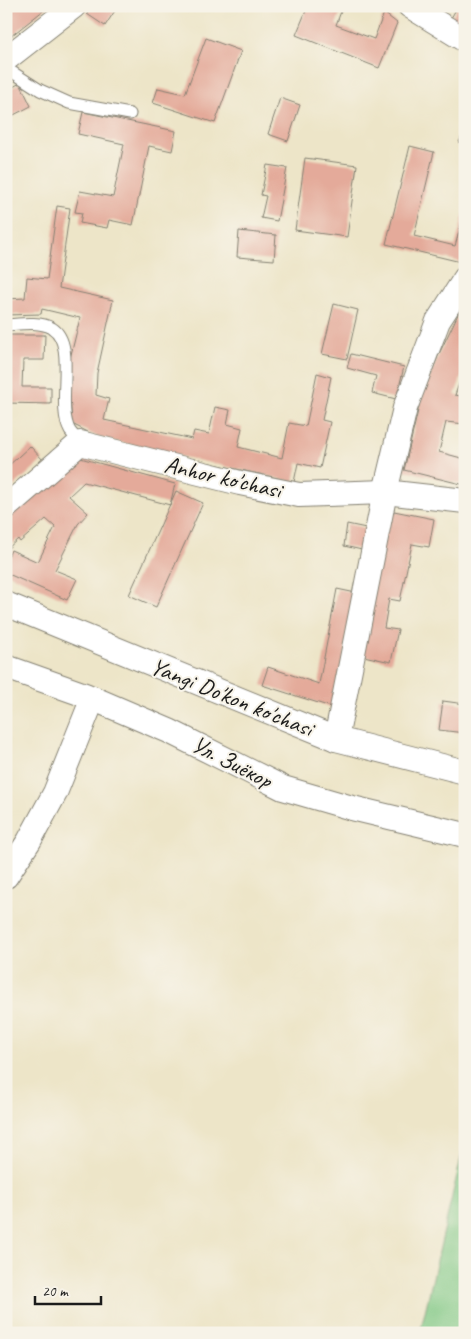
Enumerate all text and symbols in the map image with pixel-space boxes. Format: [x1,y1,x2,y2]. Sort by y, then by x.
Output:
street label: Anhor ko'chasi [162,449,287,506]
street label: Yangi Do'kon ko'chasi [146,651,320,744]
street label: Ул. Зиёкор [187,729,279,796]
scale bar [35,1274,101,1306]
text: 20 m [42,1282,69,1301]

